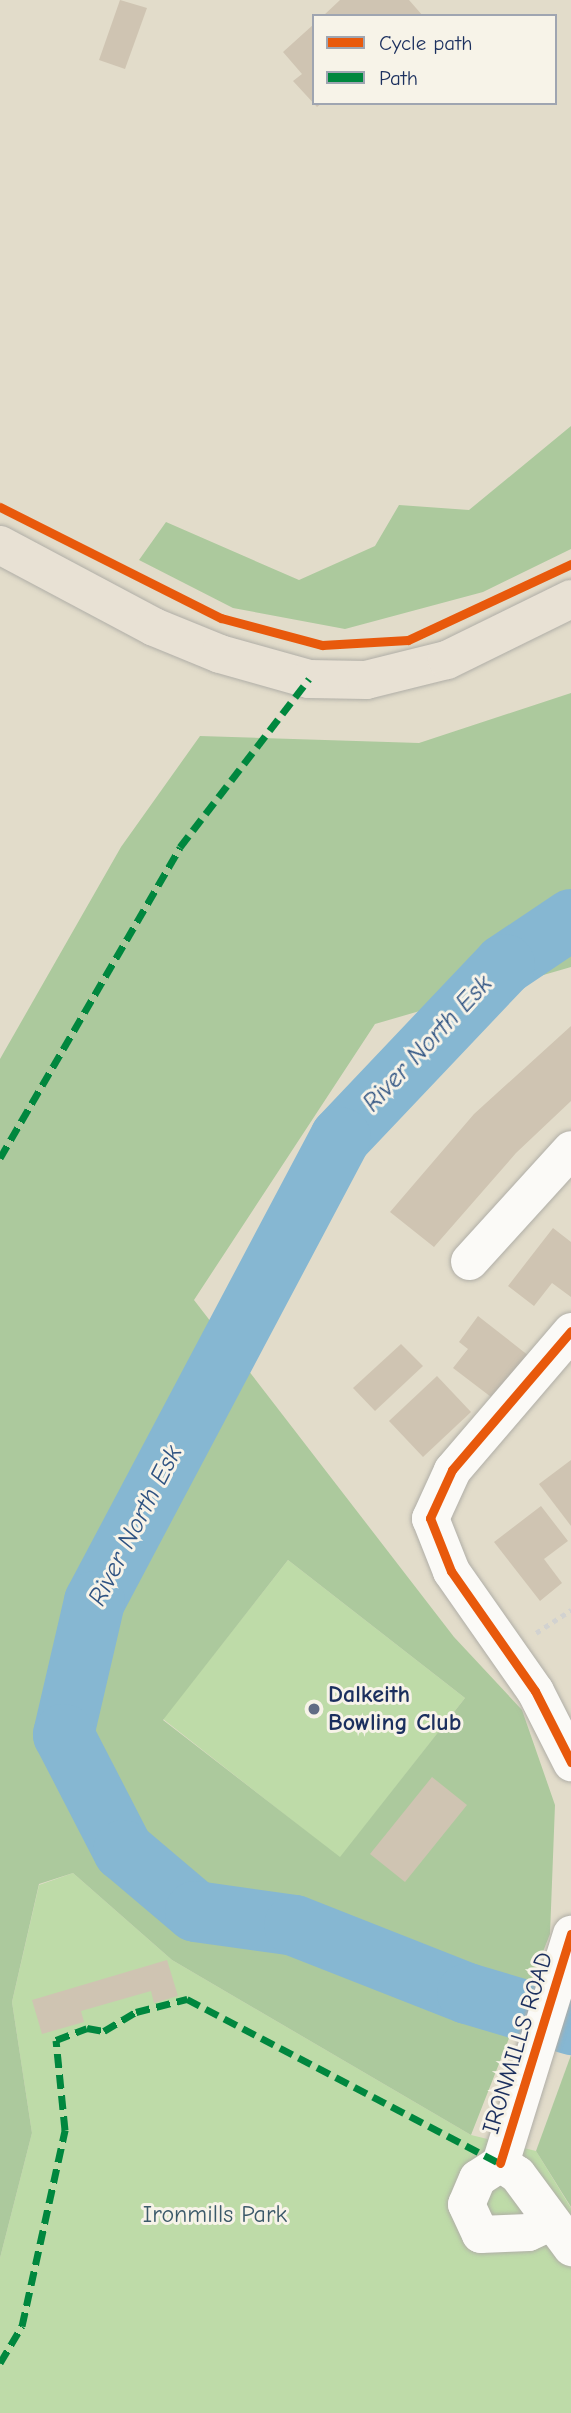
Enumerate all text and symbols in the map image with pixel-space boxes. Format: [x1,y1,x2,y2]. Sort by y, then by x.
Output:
legend [312,14,557,105]
text: Cycle path [379,31,472,55]
text: Path [379,66,418,90]
water label: River North Esk [357,969,499,1119]
water label: River North Esk [82,1441,190,1611]
place label: Dalkeith Bowling Club [328,1681,461,1737]
marker: Dalkeith Bowling Club [306,1701,322,1717]
street label: IRONMILLS ROAD [477,1949,559,2137]
park label: Ironmills Park [143,2201,287,2229]

